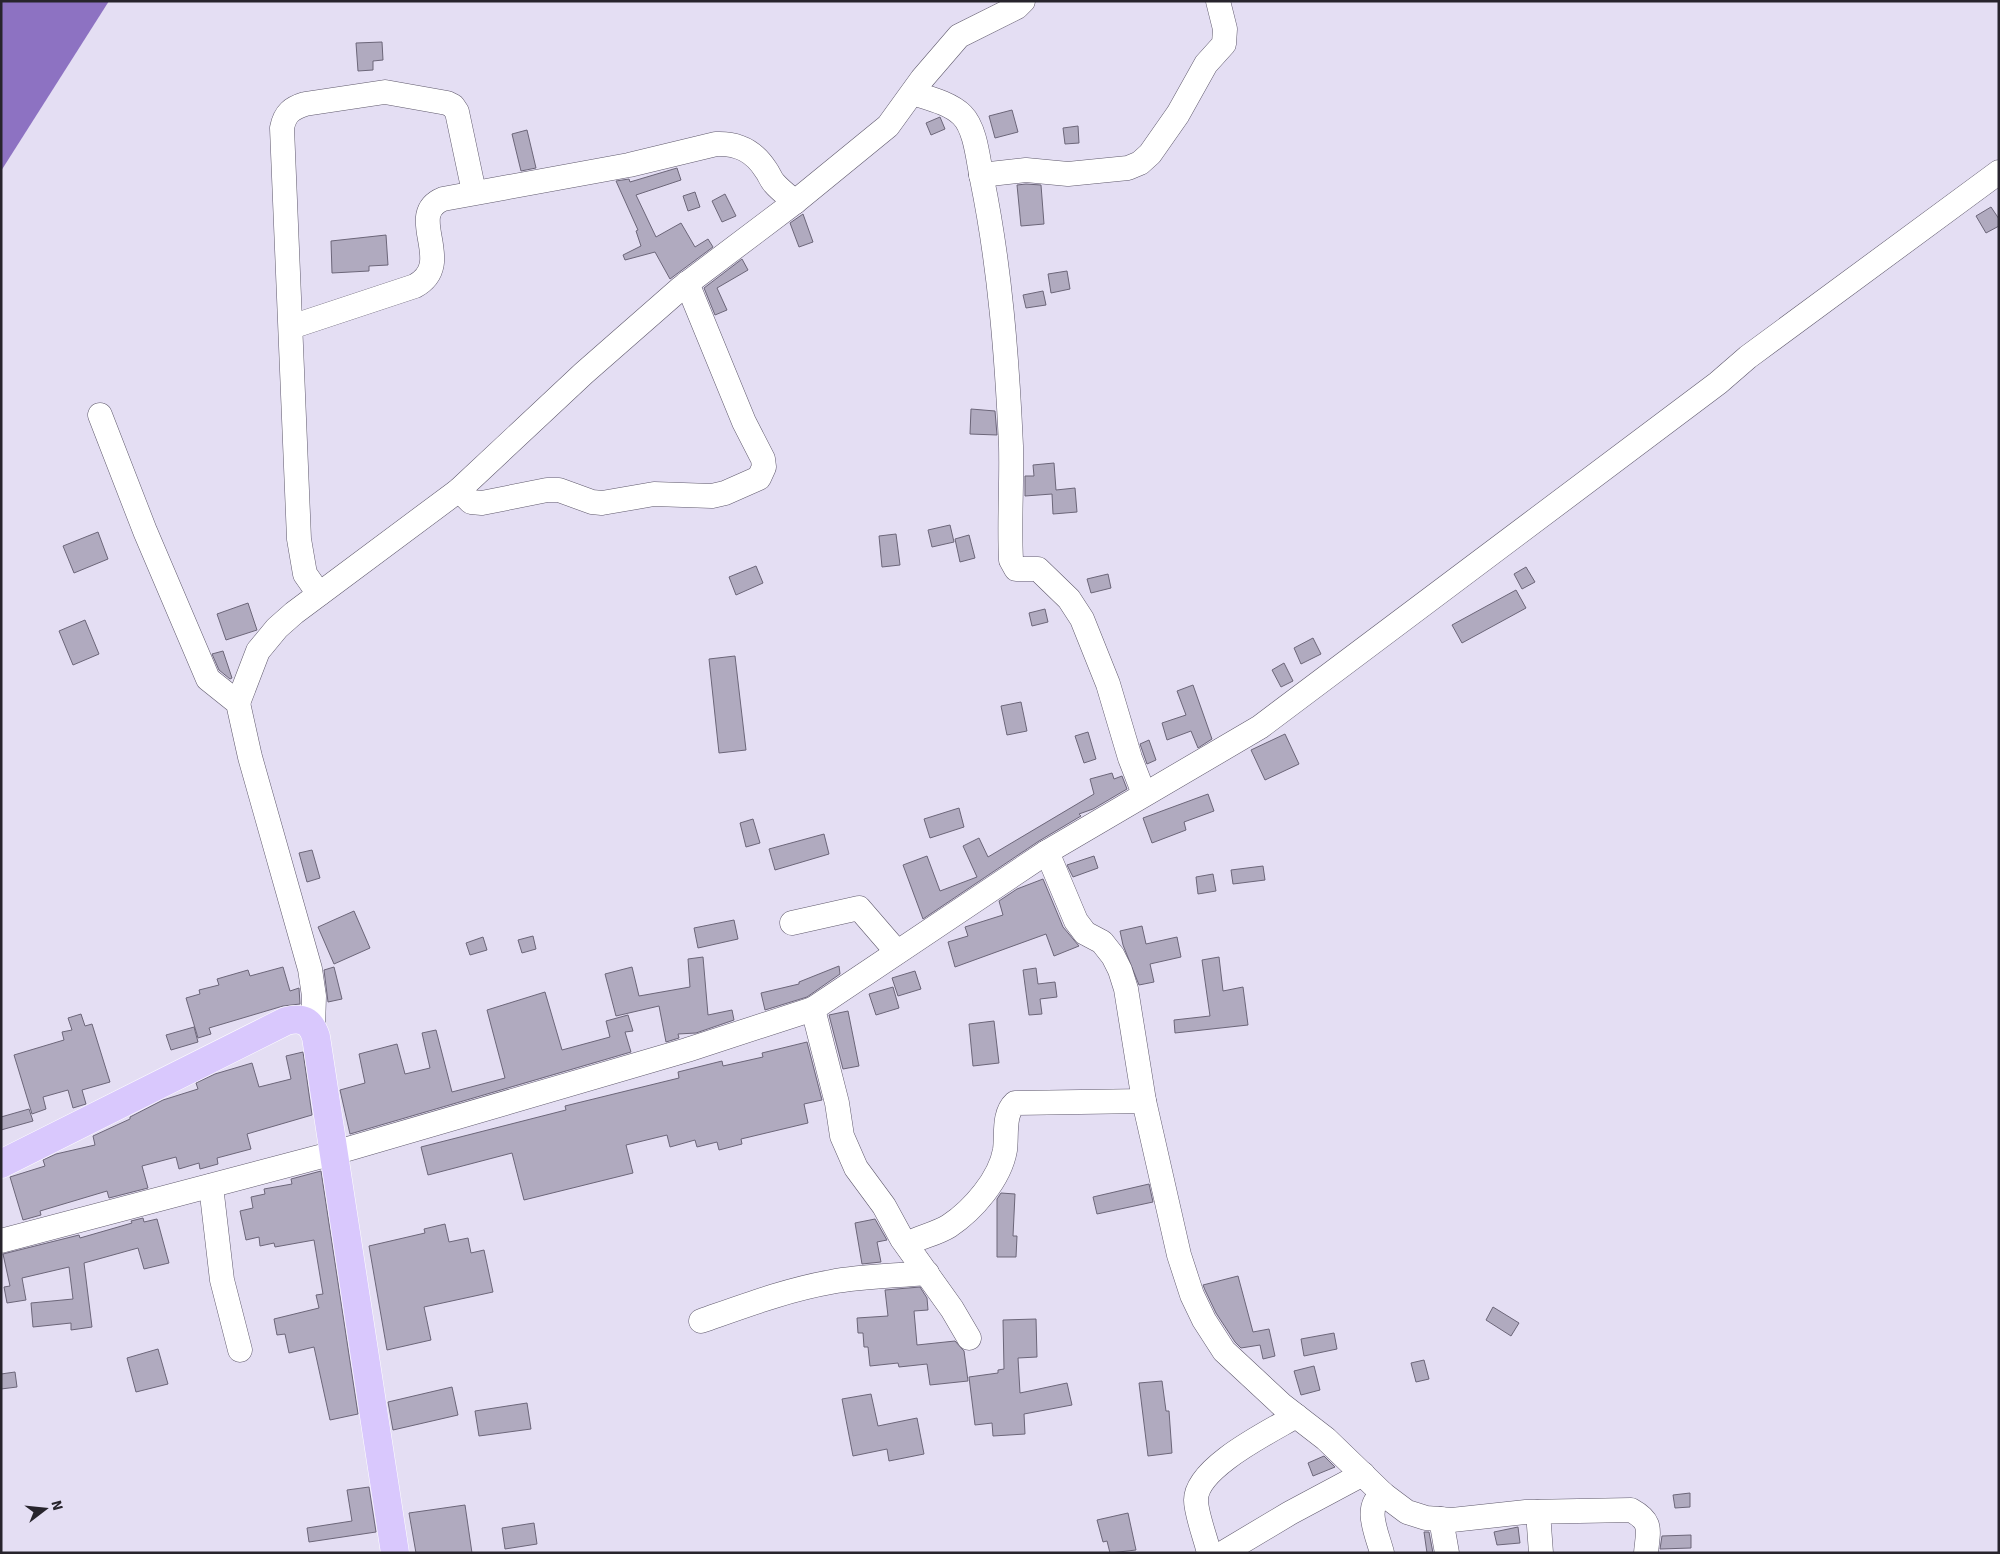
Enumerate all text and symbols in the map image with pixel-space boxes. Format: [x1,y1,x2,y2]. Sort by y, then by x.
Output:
north arrow [20,1484,70,1534]
text: N [48,1499,67,1513]

